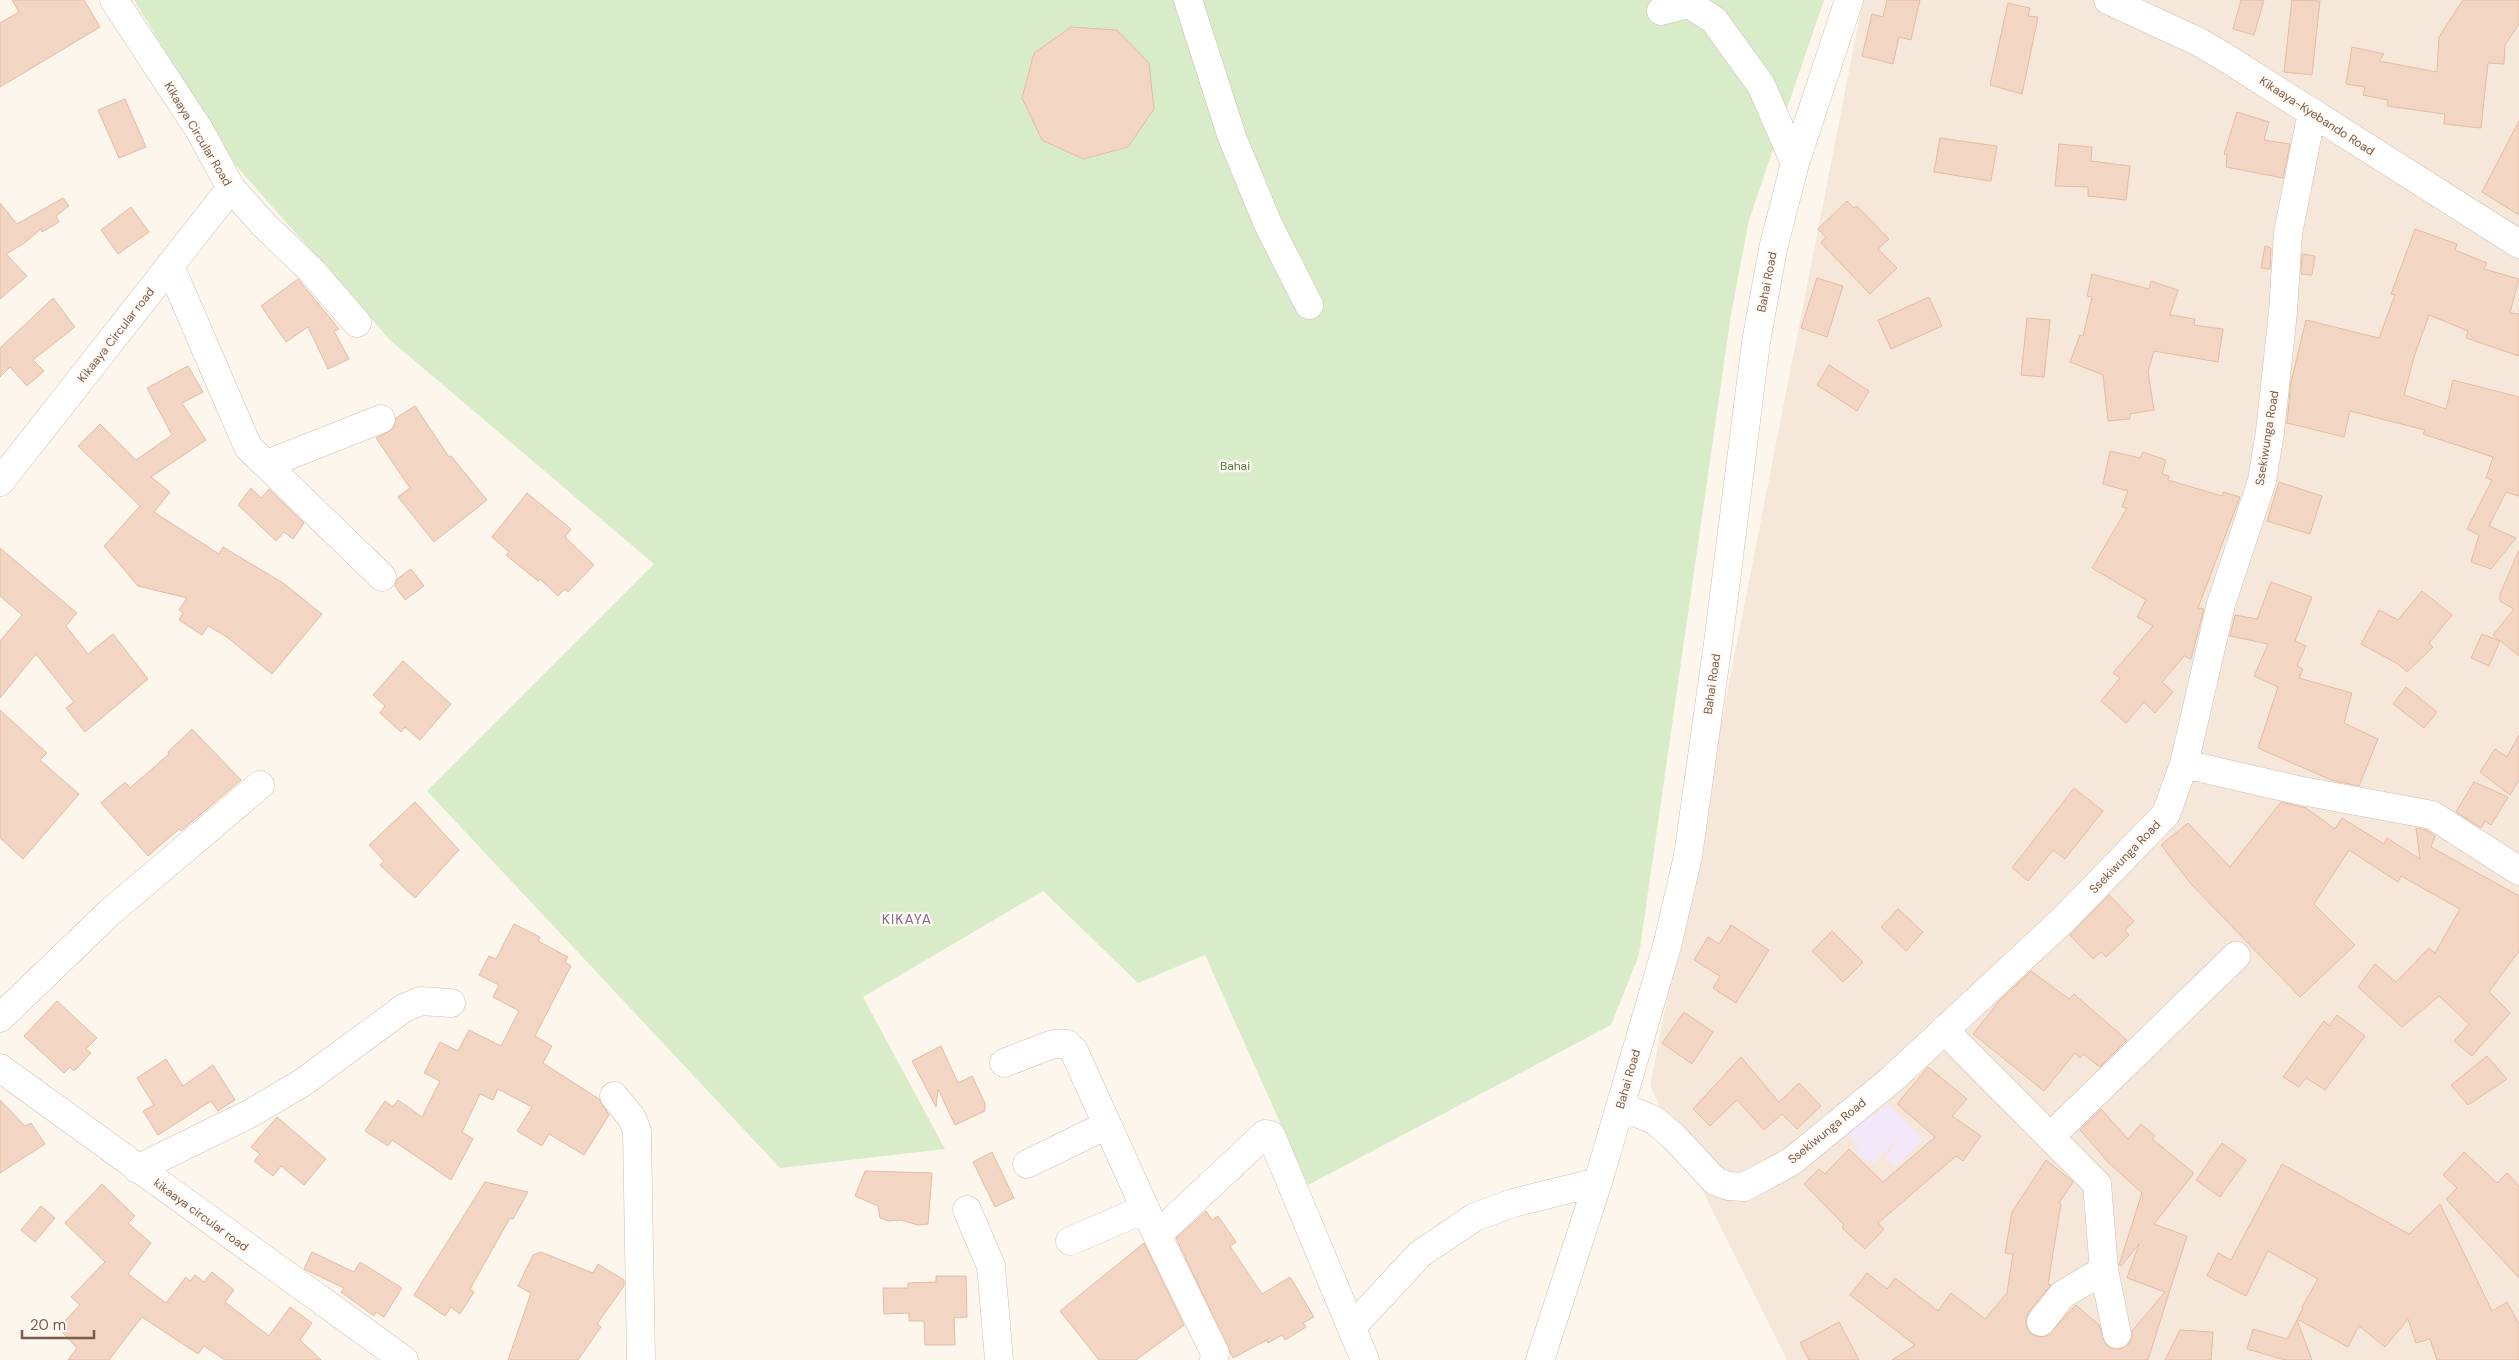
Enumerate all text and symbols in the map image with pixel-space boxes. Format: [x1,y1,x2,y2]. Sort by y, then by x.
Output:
street label: Kikaaya-Kyebando Road [2256,73,2378,159]
street label: Kikaaya Circular Road [160,79,236,189]
street label: Bahai Road [1753,250,1781,314]
street label: Kikaaya Circular road [74,284,158,386]
street label: Ssekiwunga Road [2252,389,2282,487]
park label: Bahai [1220,458,1250,474]
street label: Bahai Road [1700,653,1724,715]
street label: Ssekiwunga Road [2086,817,2164,897]
district label: KIKAYA [882,910,932,928]
street label: Bahai Road [1612,1047,1644,1111]
street label: Ssekiwunga Road [1785,1095,1869,1167]
street label: kikaaya circular road [150,1175,252,1255]
scale bar [22,1308,95,1340]
text: 20 m [30,1315,66,1335]

